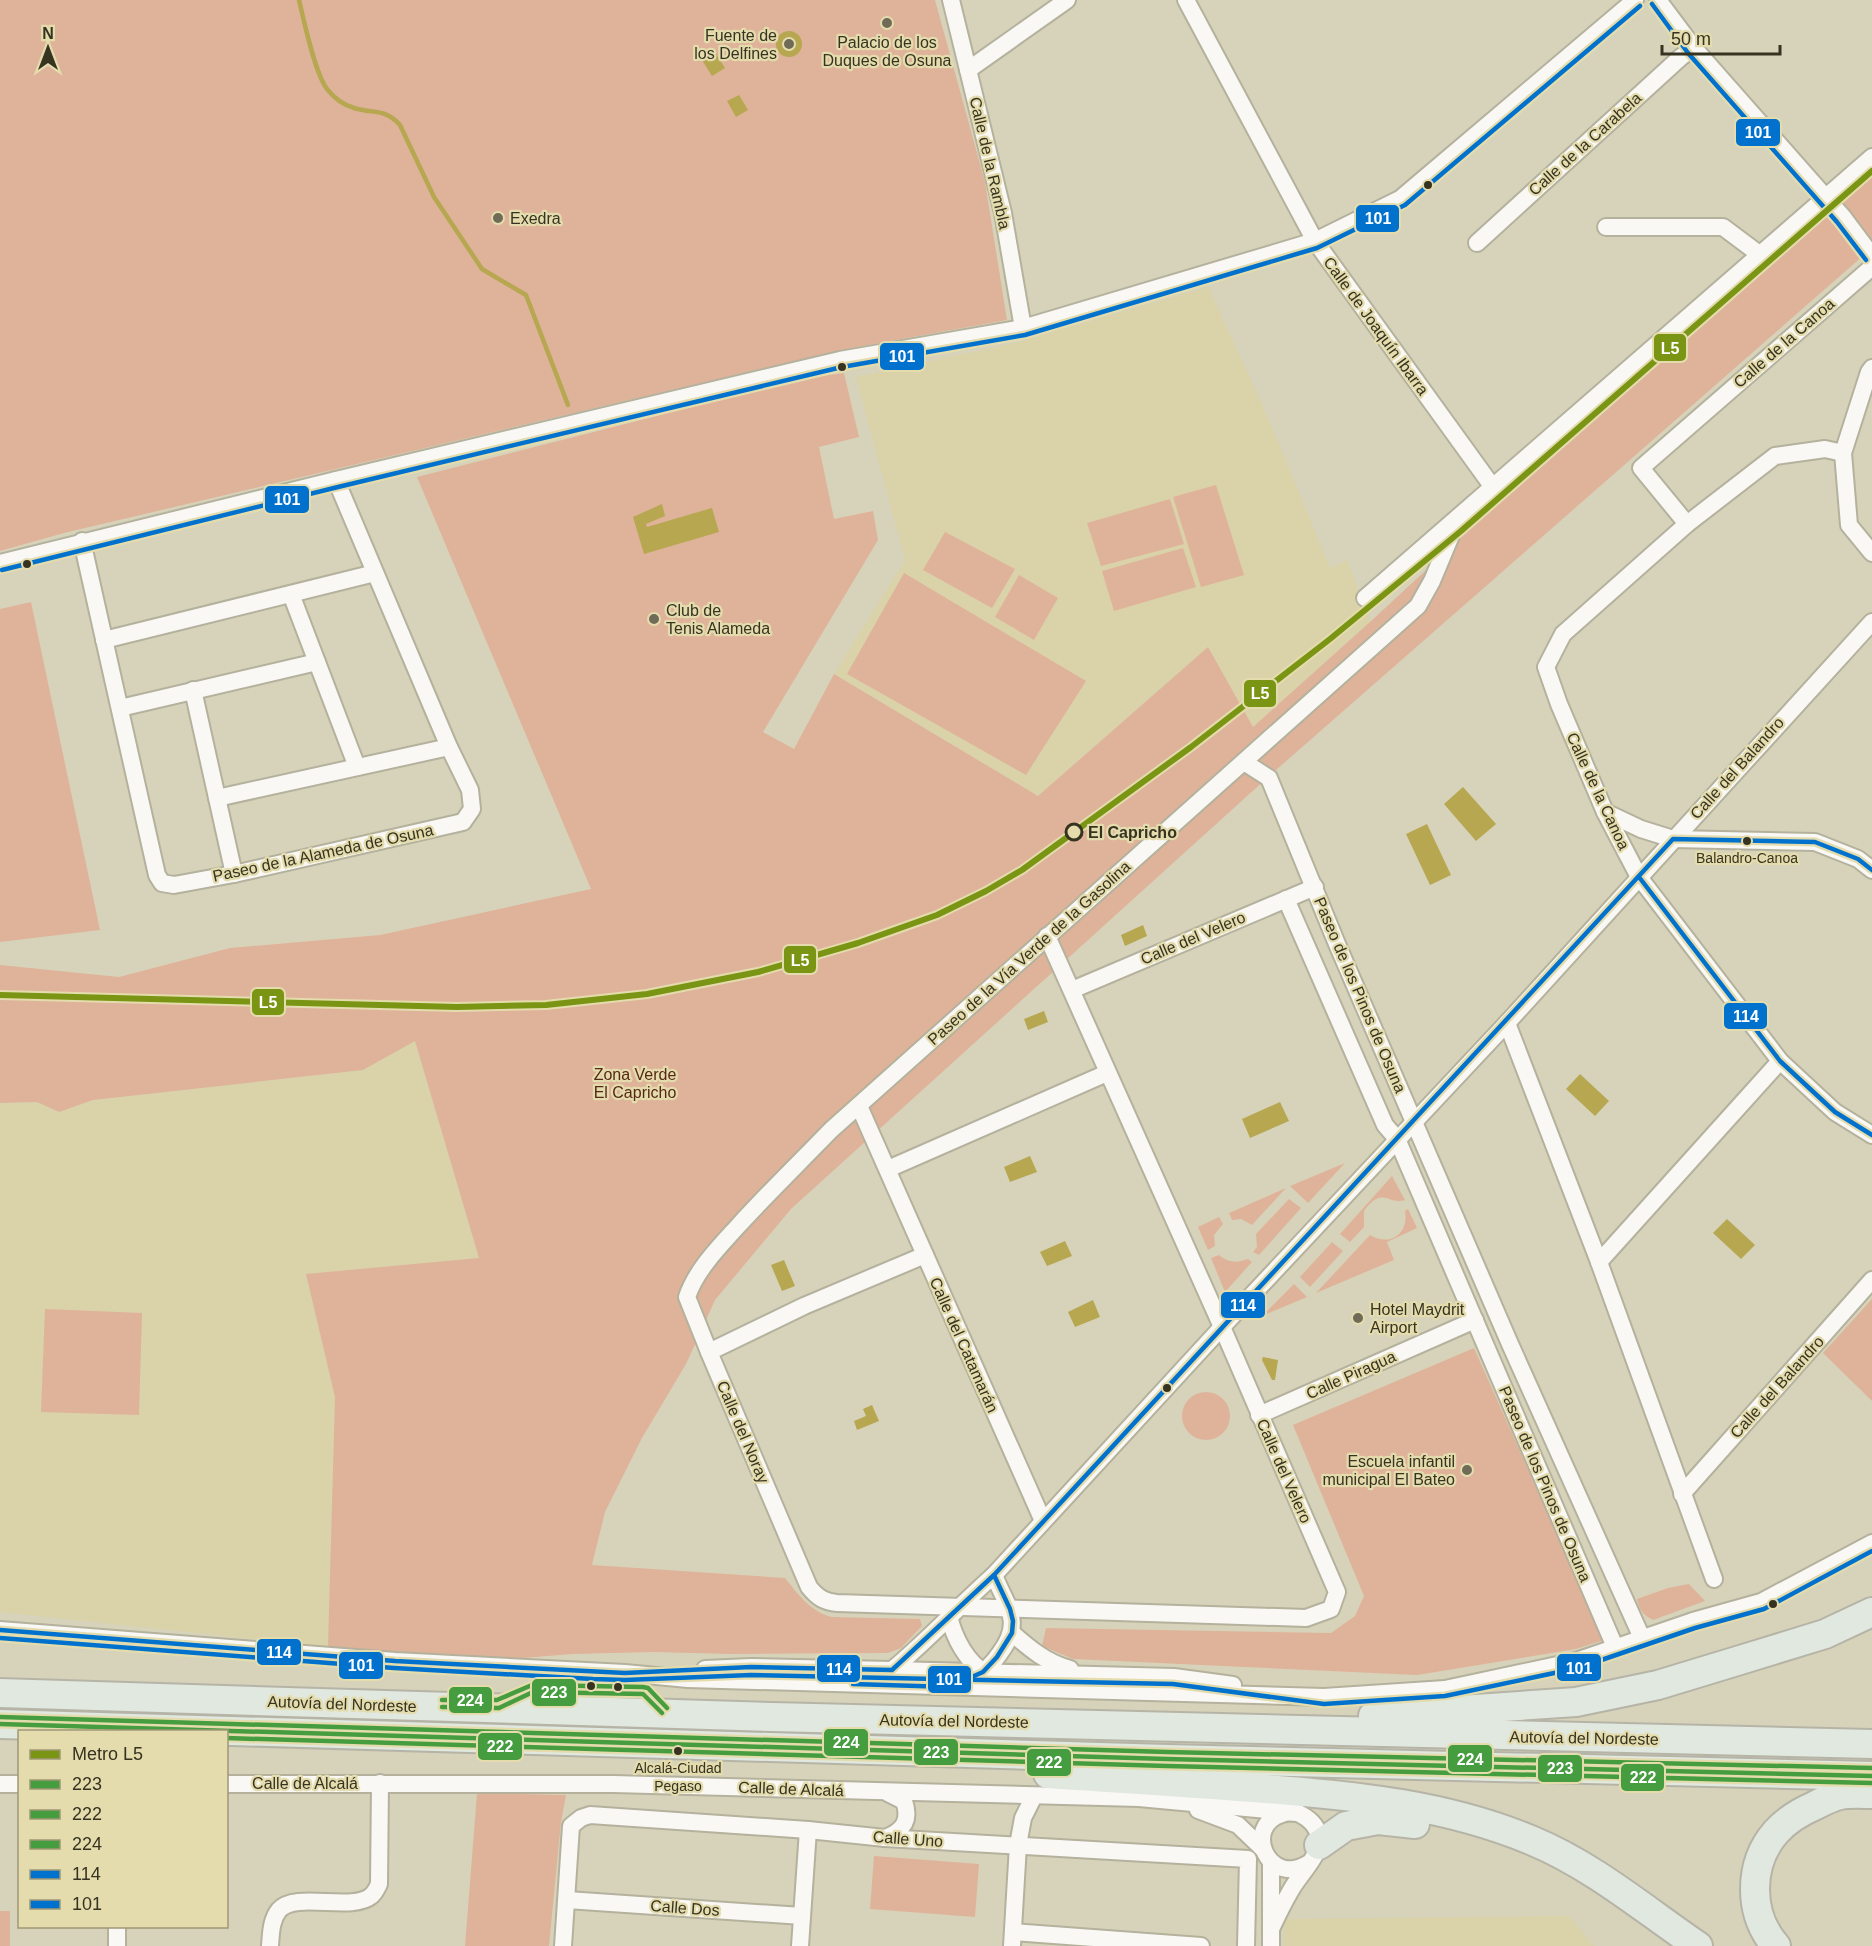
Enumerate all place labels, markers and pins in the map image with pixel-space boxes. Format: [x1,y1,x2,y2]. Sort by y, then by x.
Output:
marker: Palacio de los Duques de Osuna [880,16,894,30]
place label: Fuente de los Delfines [694,27,777,62]
place label: Palacio de los Duques de Osuna [823,34,952,69]
marker: Fuente de los Delfines [782,37,796,51]
unlabelled marker [1422,179,1434,191]
place label: Exedra [510,210,561,227]
marker: Exedra [491,211,505,225]
unlabelled marker [836,361,848,373]
unlabelled marker [21,558,33,570]
place label: Club de Tenis Alameda [666,602,770,637]
marker: Club de Tenis Alameda [647,612,661,626]
marker: El Capricho [1065,823,1083,841]
place label: El Capricho [1088,824,1177,841]
marker: Balandro-Canoa [1741,835,1753,847]
place label: Balandro-Canoa [1696,850,1798,866]
place label: Hotel Maydrit Airport [1370,1301,1465,1336]
marker: Hotel Maydrit Airport [1351,1311,1365,1325]
unlabelled marker [1161,1382,1173,1394]
place label: Escuela infantil municipal El Bateo [1322,1453,1455,1488]
marker: Escuela infantil municipal El Bateo [1460,1463,1474,1477]
unlabelled marker [1767,1598,1779,1610]
unlabelled marker [585,1680,597,1692]
unlabelled marker [612,1681,624,1693]
marker: Alcalá-Ciudad Pegaso [672,1745,684,1757]
place label: Alcalá-Ciudad Pegaso [634,1760,722,1794]

